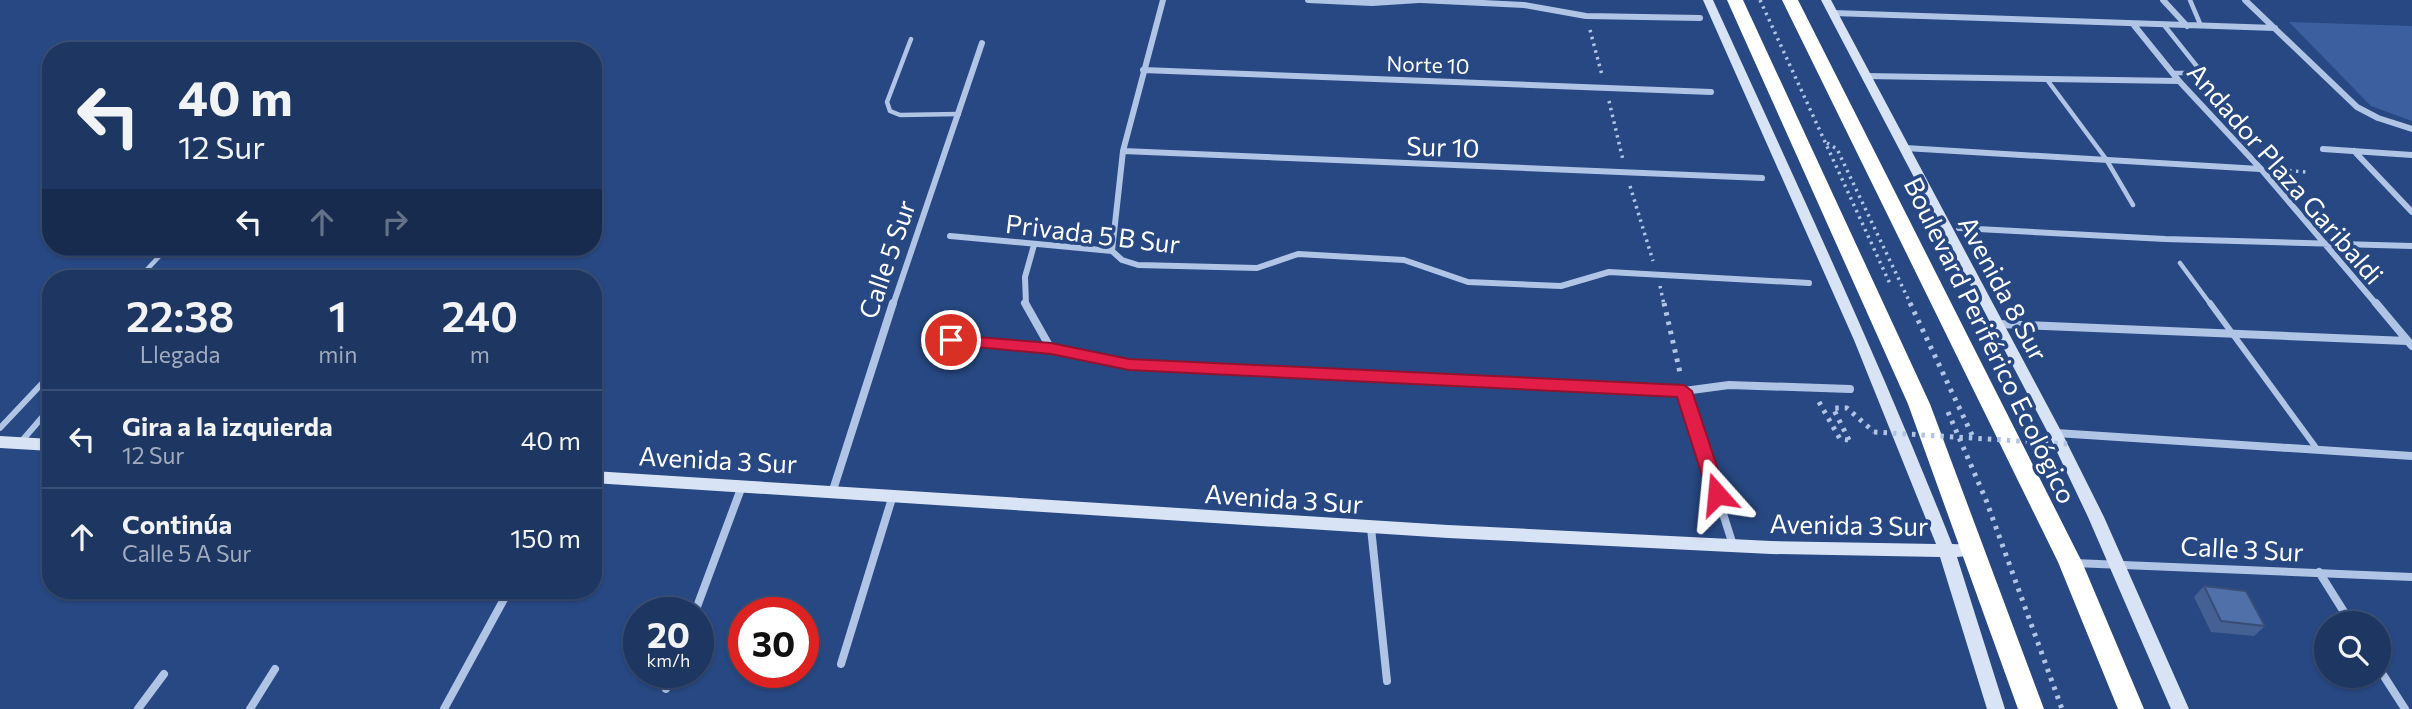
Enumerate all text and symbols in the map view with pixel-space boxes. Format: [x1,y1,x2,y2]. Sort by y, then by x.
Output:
street label: Norte 10 [1386,50,1470,78]
street label: Andador Plaza Garibaldi [2182,56,2390,290]
text: 40 m [178,66,293,126]
icon: left [63,70,154,161]
text: 12 Sur [178,126,265,166]
street label: Sur 10 [1406,129,1480,163]
street label: Boulevard Periférico Ecológico [1898,172,2084,508]
street label: Calle 5 Sur [851,196,921,322]
icon: left [230,203,268,241]
icon: ahead [303,203,341,241]
icon: right [376,203,414,241]
street label: Privada 5 B Sur [1004,207,1182,259]
street label: Avenida 8 Sur [1953,210,2055,366]
text: 22:38 [126,289,234,341]
text: 1 [329,289,347,341]
text: 240 [442,289,518,341]
pin [921,310,981,370]
icon: arrive [932,321,970,359]
text: Llegada [140,340,221,368]
text: min [318,340,357,368]
text: m [470,340,490,368]
text: Gira a la izquierda [122,410,333,441]
icon: left [63,420,101,458]
text: 40 m [521,424,581,455]
street label: Avenida 3 Sur [638,439,798,479]
text: 12 Sur [122,441,185,469]
position arrow [1680,457,1754,531]
street label: Avenida 3 Sur [1204,477,1364,519]
street label: Avenida 3 Sur [1769,507,1929,541]
text: Continúa [122,508,232,539]
icon: ahead [63,518,101,556]
text: 150 m [510,522,581,553]
street label: Calle 3 Sur [2180,529,2304,567]
text: Calle 5 A Sur [122,539,251,567]
speed limit sign: 30 [728,597,819,688]
map controls [2314,611,2391,688]
button: search [2314,611,2391,688]
text: 20 [647,612,690,655]
text: km/h [647,649,690,671]

